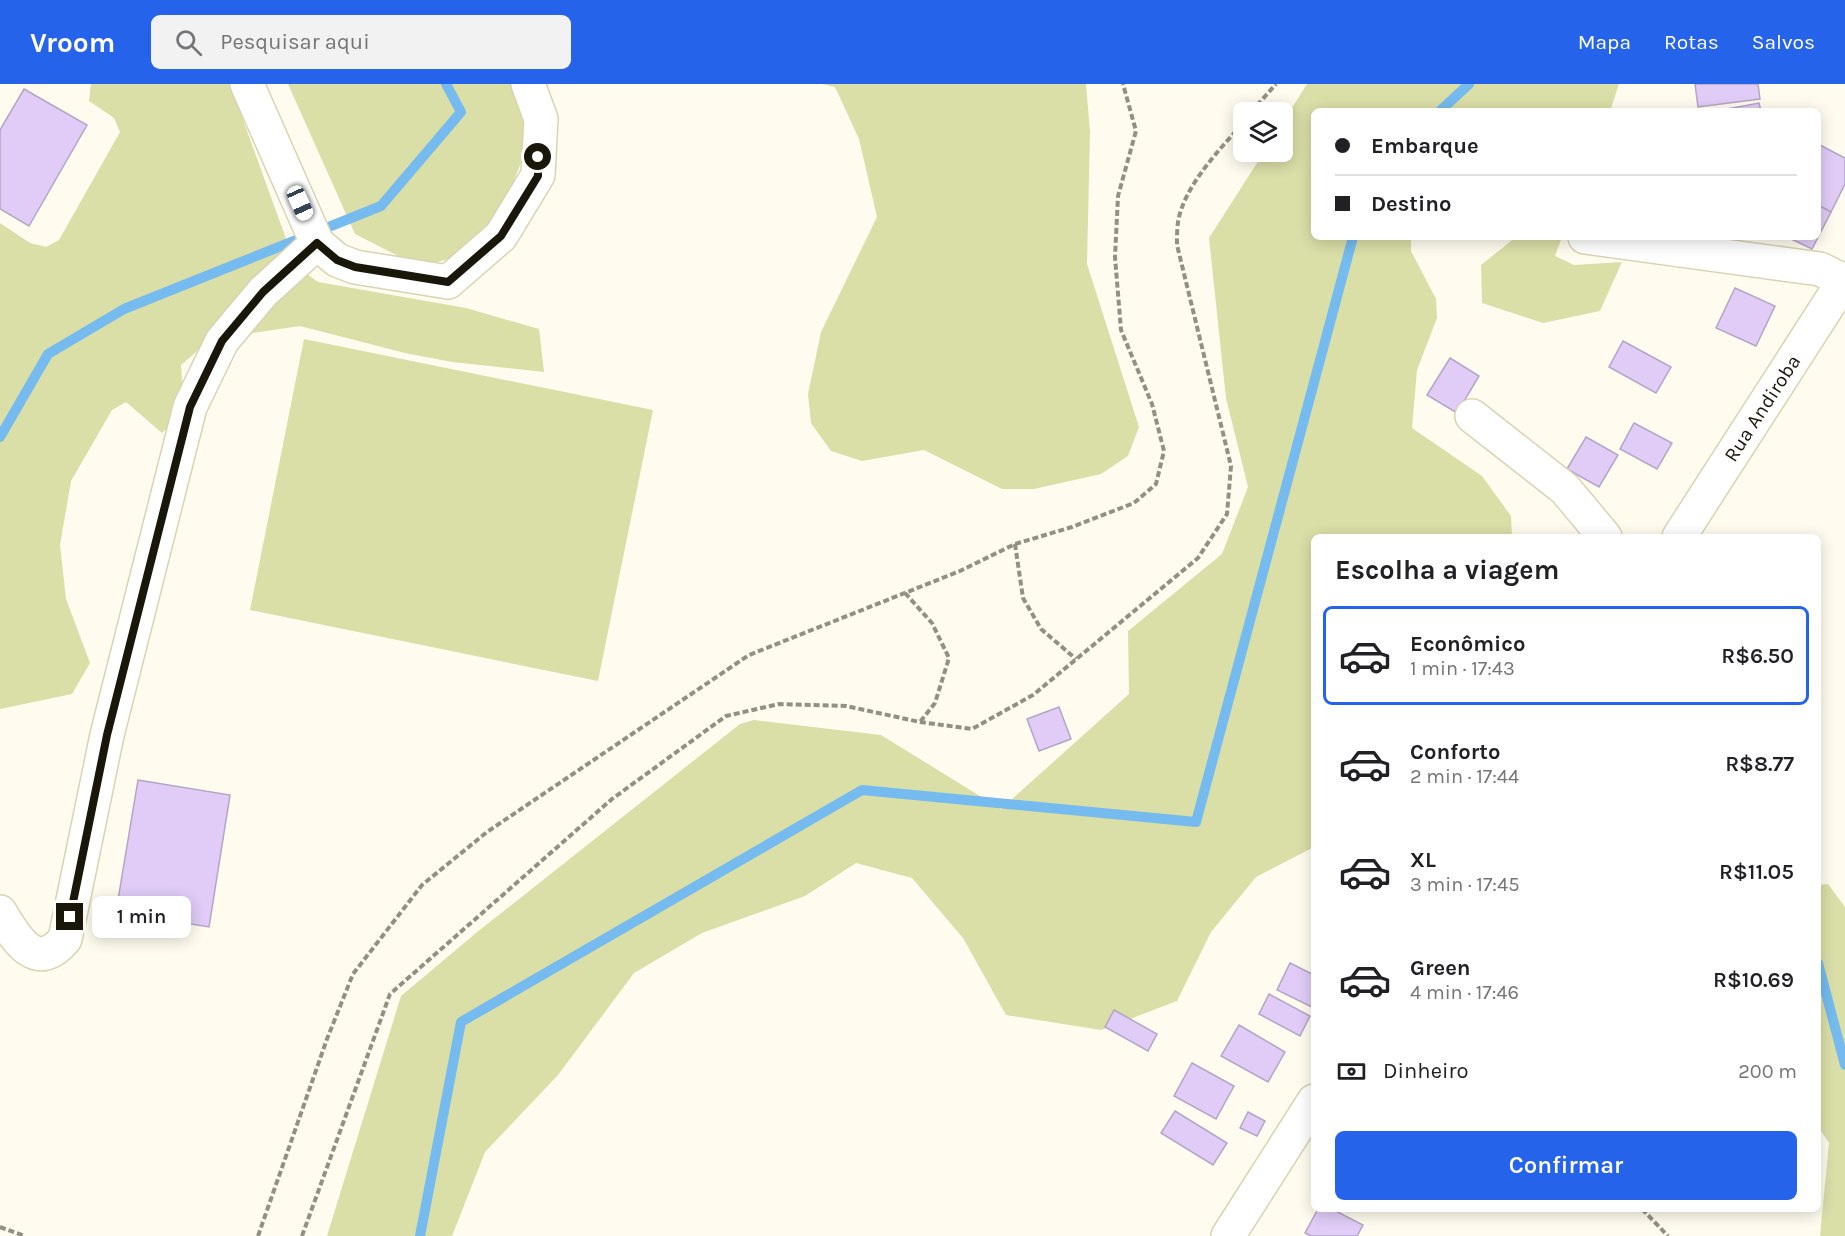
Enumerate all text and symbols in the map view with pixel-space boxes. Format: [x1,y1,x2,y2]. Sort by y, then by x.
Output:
search box [151,15,571,69]
text: Vroom [30,26,115,59]
icon: search [172,26,205,59]
text: Pesquisar aqui [220,29,370,55]
text: Mapa [1578,30,1631,54]
text: Rotas [1664,30,1719,54]
text: Salvos [1752,30,1815,54]
map controls [1233,102,1293,162]
button: layers [1233,102,1293,162]
text: Embarque [1371,133,1479,159]
route start [524,143,551,170]
car [284,183,316,223]
text: Destino [1371,191,1451,217]
street label: Rua Andiroba [1719,351,1805,466]
text: Escolha a viagem [1335,554,1559,586]
icon: car [1338,629,1392,683]
text: Econômico [1410,631,1525,657]
text: R$6.50 [1721,643,1794,669]
text: 1 min · 17:43 [1410,657,1515,680]
icon: car [1338,737,1392,791]
text: Conforto [1410,739,1500,765]
text: R$8.77 [1725,751,1794,777]
text: 2 min · 17:44 [1410,765,1519,788]
icon: car [1338,845,1392,899]
text: XL [1410,847,1436,873]
text: R$11.05 [1719,859,1794,885]
text: 3 min · 17:45 [1410,873,1519,896]
callout: 1 min [91,896,190,938]
route end [56,903,83,930]
text: 1 min [117,905,166,928]
icon: car [1338,953,1392,1007]
text: Green [1410,955,1471,981]
text: R$10.69 [1713,967,1794,993]
text: 4 min · 17:46 [1410,981,1519,1004]
icon: cash [1335,1055,1368,1088]
text: Dinheiro [1383,1058,1468,1084]
text: 200 m [1738,1060,1797,1083]
button: Confirmar [1335,1131,1797,1200]

